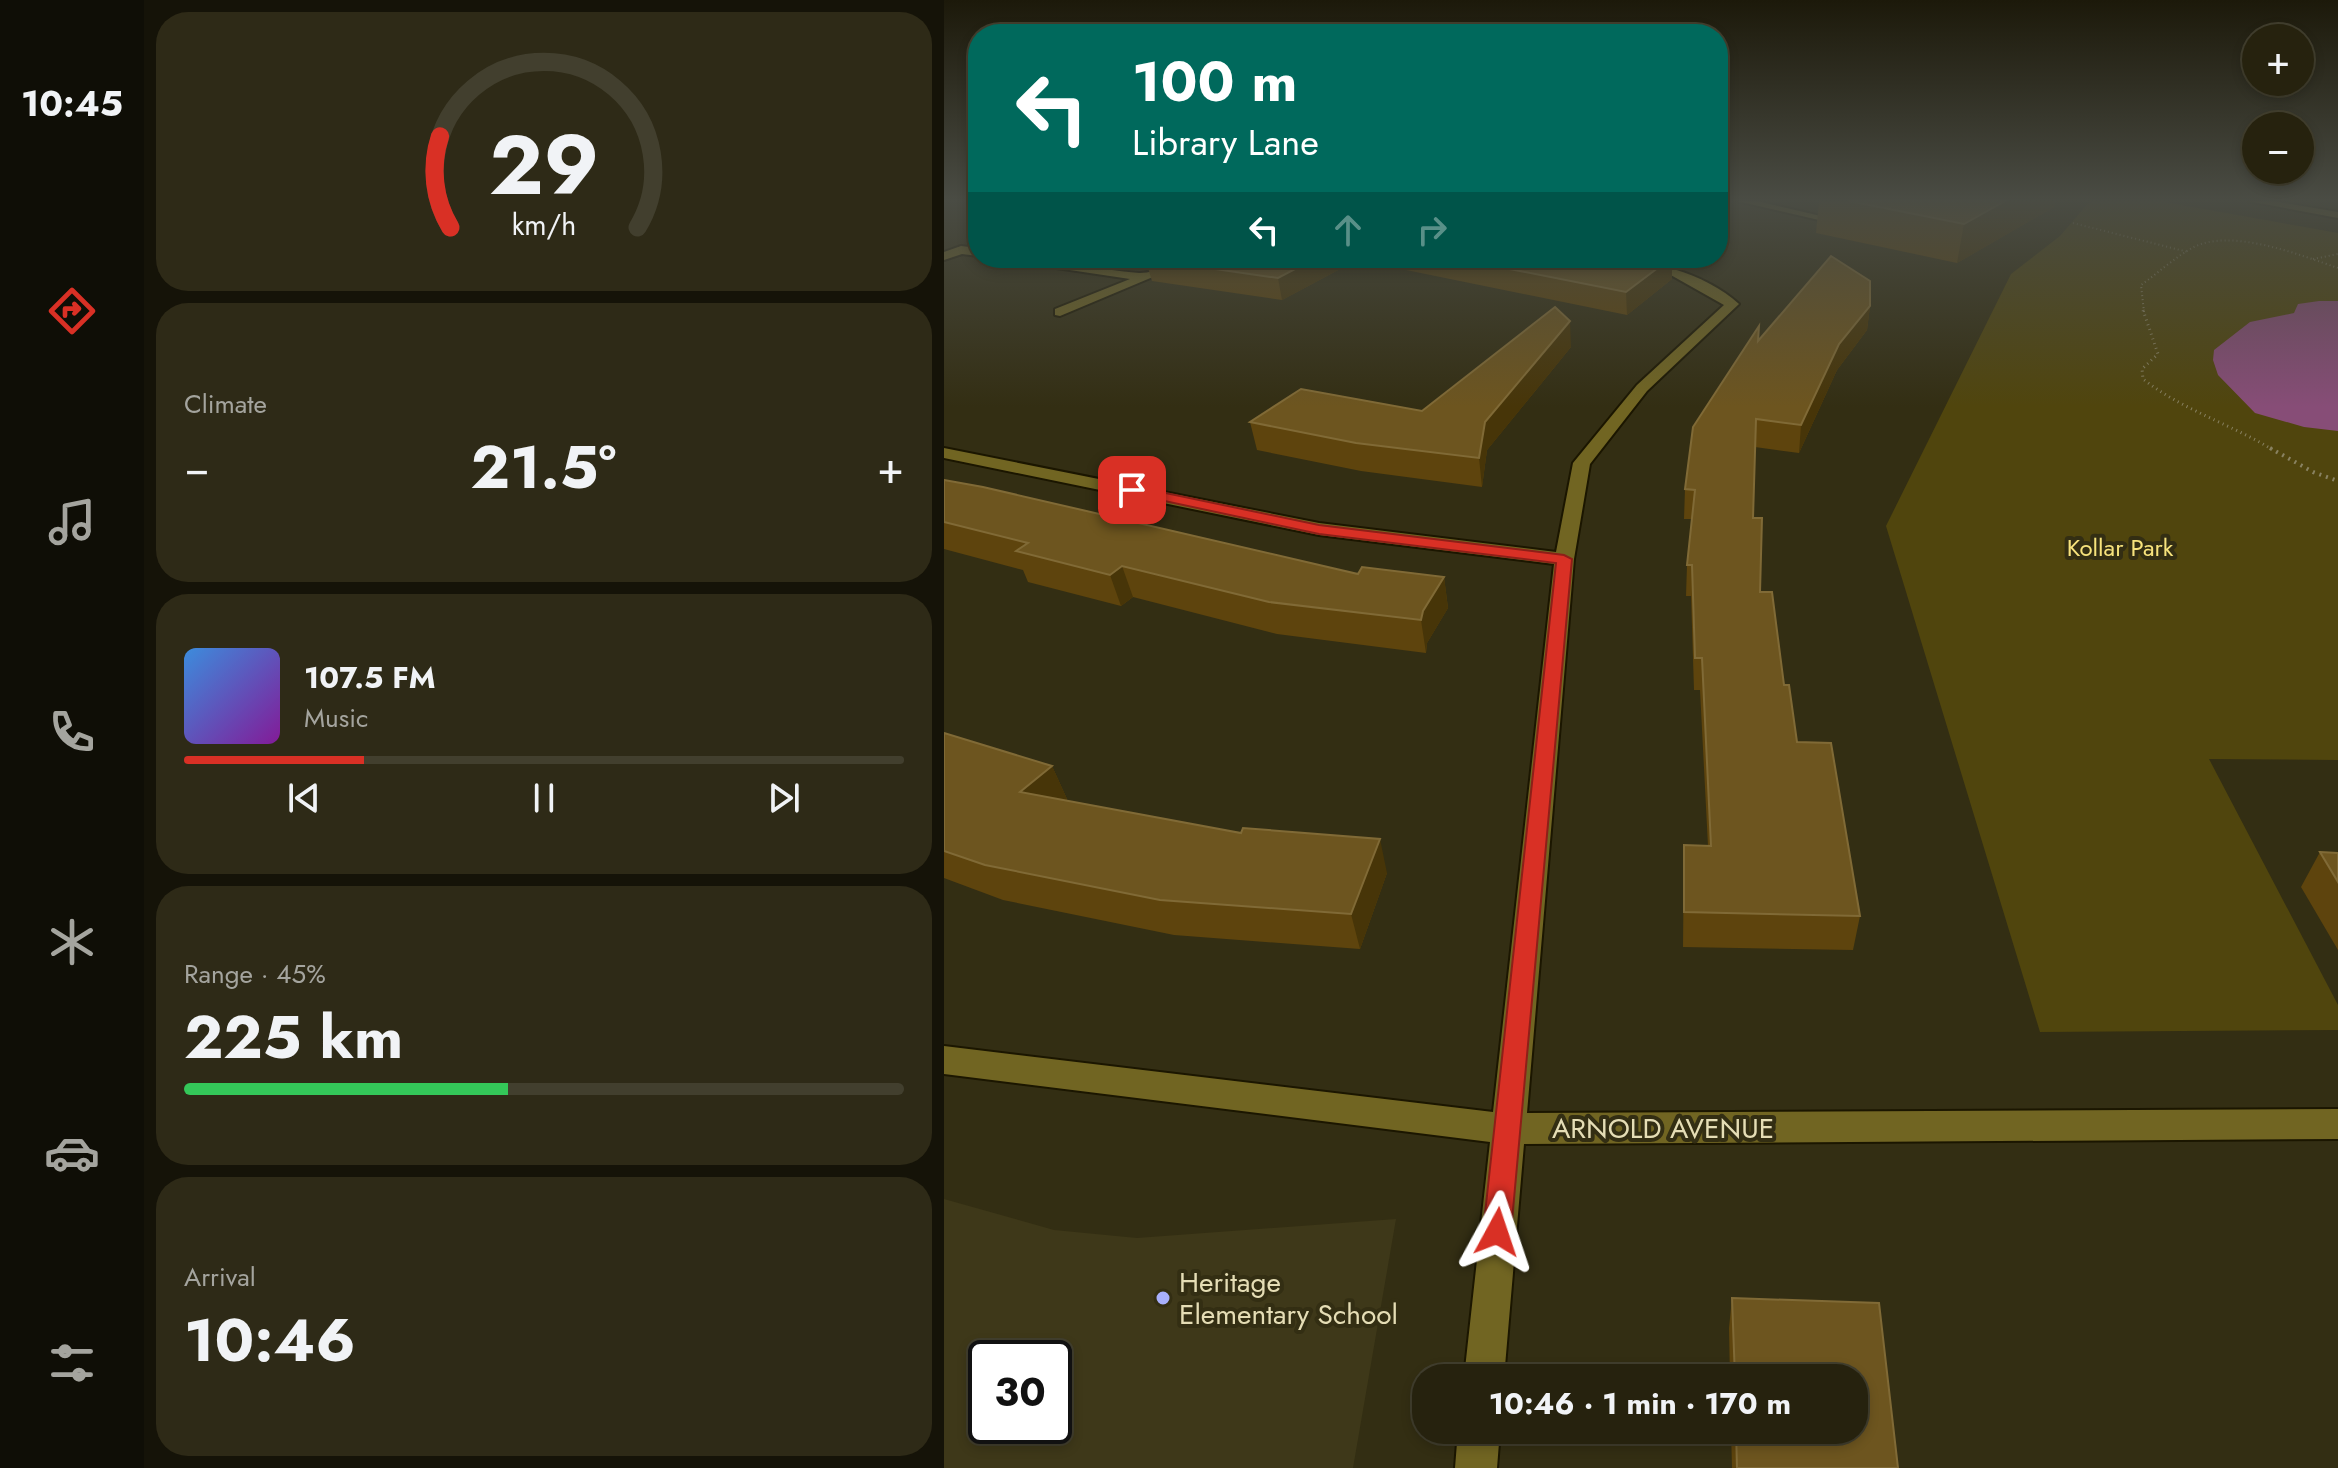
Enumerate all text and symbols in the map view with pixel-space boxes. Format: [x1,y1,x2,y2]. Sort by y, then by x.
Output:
map controls [2242,24,2314,184]
button: + [2242,24,2314,96]
text: 100 m [1132,41,1297,122]
icon: left [1000,56,1104,160]
text: 10:45 [21,77,123,129]
text: 29 [489,104,599,224]
button: − [2242,112,2314,184]
text: Library Lane [1132,116,1319,168]
text: km/h [512,204,576,246]
icon: left [1242,208,1286,252]
icon: ahead [1326,208,1370,252]
icon: right [1410,208,1454,252]
icon: directions [44,283,100,339]
text: Climate [184,385,267,423]
text: 21.5° [471,424,616,511]
text: − [184,436,210,500]
text: + [877,436,904,500]
pin [1098,456,1166,524]
icon: arrive [1110,468,1154,512]
icon: music [44,494,100,550]
park label: Kollar Park [2067,530,2174,565]
text: 107.5 FM [304,656,436,699]
text: Music [304,699,368,737]
icon: phone [44,704,100,760]
icon: previous [282,776,326,820]
icon: pause [522,776,566,820]
icon: next [762,776,806,820]
icon: climate [44,914,100,970]
text: Range · 45% [184,955,326,993]
text: 225 km [184,994,403,1081]
street label: ARNOLD AVENUE [1552,1108,1774,1149]
icon: car [44,1125,100,1181]
position arrow [1455,1190,1539,1274]
text: Arrival [184,1258,256,1296]
place label: Heritage Elementary School [1179,1262,1398,1335]
marker: Heritage Elementary School [1154,1289,1172,1307]
text: 10:46 [184,1297,356,1384]
icon: filters [44,1335,100,1391]
speed limit sign: 30 [968,1340,1072,1444]
text: 10:46 · 1 min · 170 m [1489,1382,1791,1425]

